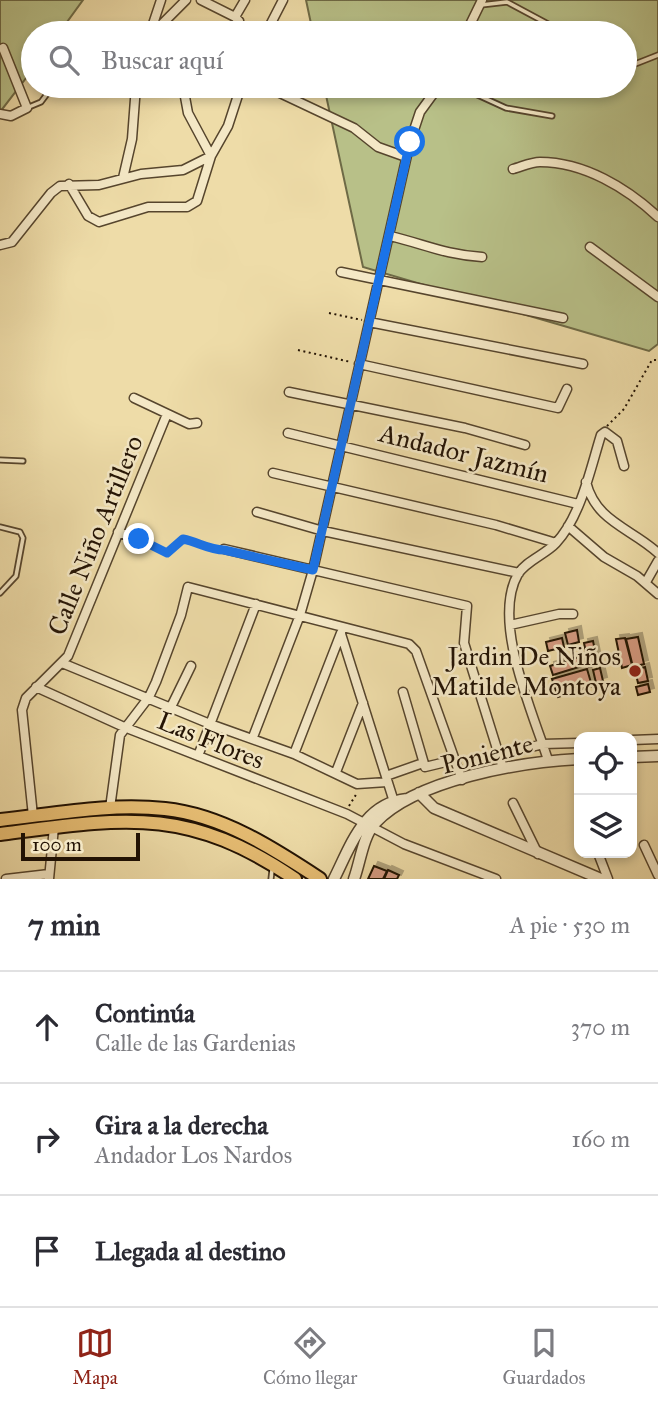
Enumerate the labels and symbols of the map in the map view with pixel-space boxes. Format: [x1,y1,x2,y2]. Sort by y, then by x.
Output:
route start [394,126,425,157]
street label: Andador Jazmín [375,416,552,489]
street label: Calle Niño Artillero [40,430,150,640]
route end [123,523,154,554]
place label: Jardin De Niños Matilde Montoya [431,640,621,702]
marker: Jardin De Niños Matilde Montoya [627,663,643,679]
street label: Las Flores [153,704,269,776]
street label: Poniente [438,727,536,781]
scale bar [21,830,140,862]

